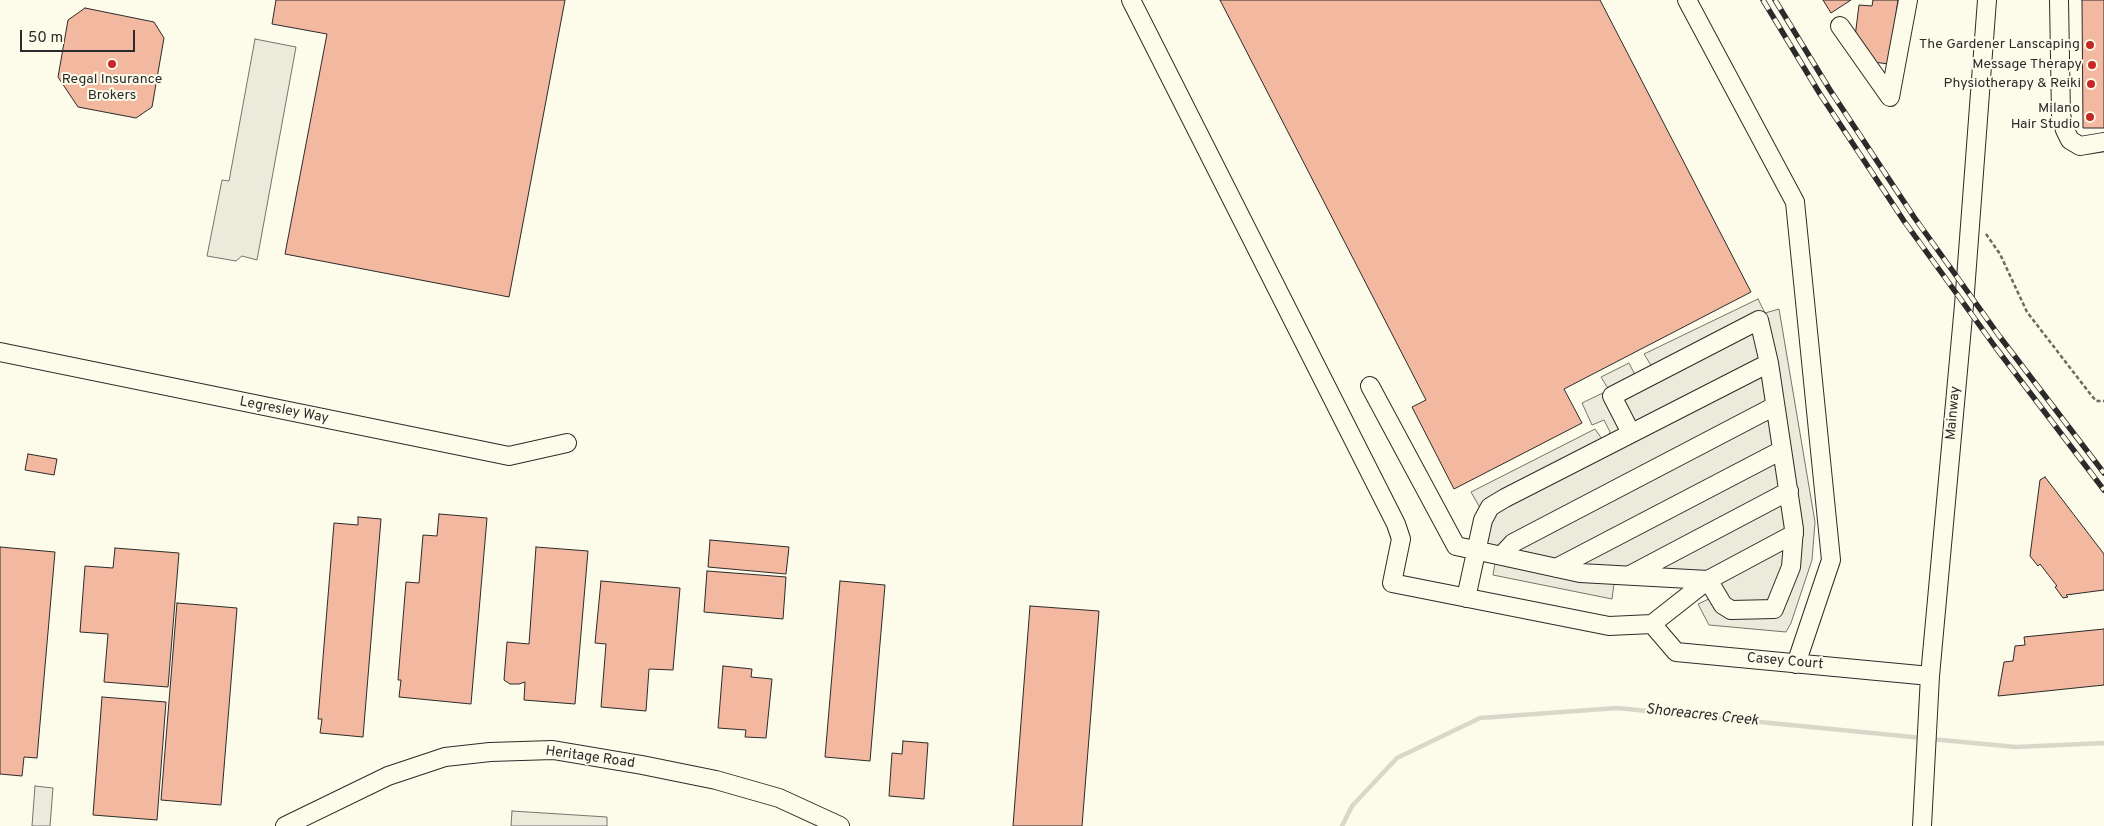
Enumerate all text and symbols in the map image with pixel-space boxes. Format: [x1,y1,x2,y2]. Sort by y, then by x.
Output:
scale bar [22,20,138,52]
text: 50 m [28,29,63,48]
place label: The Gardener Lanscaping [1919,37,2080,53]
marker: The Gardener Lanscaping [2084,39,2096,51]
place label: Message Therapy [1972,57,2082,73]
marker: Regal Insurance Brokers [106,58,118,70]
marker: Message Therapy [2086,59,2098,71]
place label: Regal Insurance Brokers [62,72,162,104]
place label: Physiotherapy & Reiki [1944,76,2081,92]
marker: Physiotherapy & Reiki [2085,78,2097,90]
place label: Milano Hair Studio [2011,101,2080,134]
marker: Milano Hair Studio [2084,111,2096,123]
street label: Mainway [1943,385,1965,441]
street label: Legresley Way [238,394,330,428]
street label: Casey Court [1746,650,1824,674]
water label: Shoreacres Creek [1645,701,1759,731]
street label: Heritage Road [544,743,636,773]

